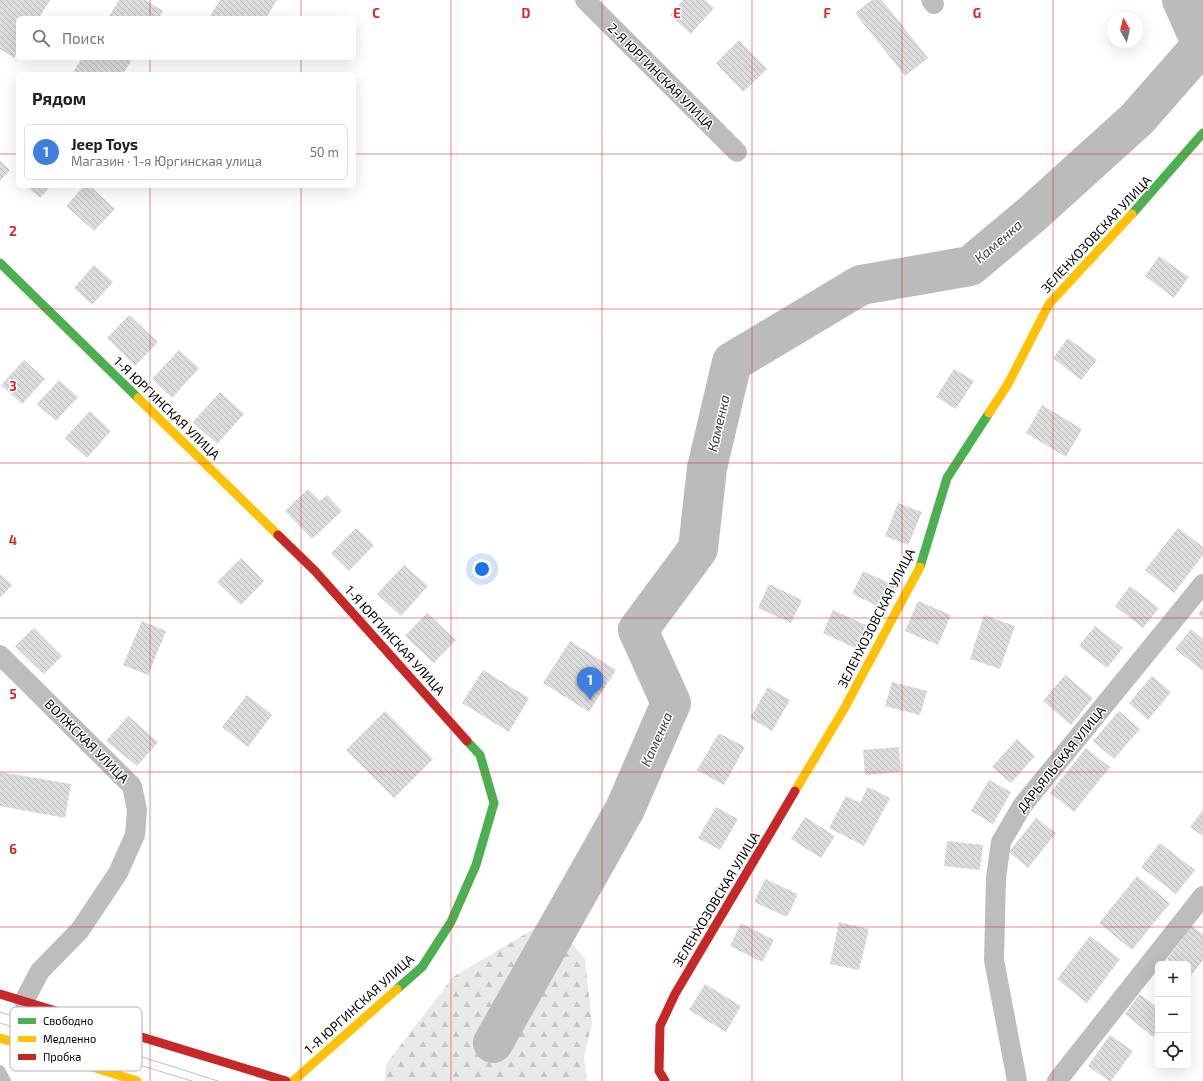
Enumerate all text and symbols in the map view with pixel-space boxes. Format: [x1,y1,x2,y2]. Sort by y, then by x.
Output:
text: C [372,5,380,21]
text: D [522,5,531,21]
text: E [673,5,681,21]
text: F [823,5,831,21]
text: G [973,5,981,21]
north arrow [1107,12,1143,48]
search box [16,16,356,60]
street label: 2-Я ЮРГИНСКАЯ УЛИЦА [605,20,717,132]
icon: search [30,27,52,49]
text: Поиск [62,29,105,47]
text: Рядом [32,88,86,108]
text: Jeep Toys [71,135,138,153]
text: 1 [43,144,49,160]
text: 50 m [310,144,339,160]
text: Магазин · 1-я Юргинская улица [71,153,262,169]
street label: ЗЕЛЕНХОЗОВСКАЯ УЛИЦА [1037,172,1155,296]
water label: Каменка [971,216,1025,266]
text: 2 [9,223,17,239]
street label: 1-Я ЮРГИНСКАЯ УЛИЦА [111,353,223,463]
text: 3 [9,378,17,394]
water label: Каменка [703,393,733,453]
text: 4 [9,532,17,548]
street label: ЗЕЛЕНХОЗОВСКАЯ УЛИЦА [834,546,918,690]
your location [472,559,492,579]
street label: 1-Я ЮРГИНСКАЯ УЛИЦА [342,582,448,698]
pin: 1 [577,667,603,700]
text: 5 [9,686,17,702]
street label: ВОЛЖСКАЯ УЛИЦА [42,696,132,786]
street label: ДАРЬЯЛЬСКАЯ УЛИЦА [1013,703,1109,815]
water label: Каменка [636,709,676,769]
street label: ЗЕЛЕНХОЗОВСКАЯ УЛИЦА [669,829,763,969]
text: 6 [9,841,17,857]
street label: 1-Я ЮРГИНСКАЯ УЛИЦА [301,951,417,1057]
map controls [1155,961,1191,1069]
button: + [1155,961,1191,997]
button: − [1155,997,1191,1033]
legend [10,1007,142,1071]
text: Свободно [43,1014,93,1027]
text: Медленно [43,1032,96,1045]
button: locate [1155,1033,1191,1069]
text: Пробка [43,1050,81,1063]

